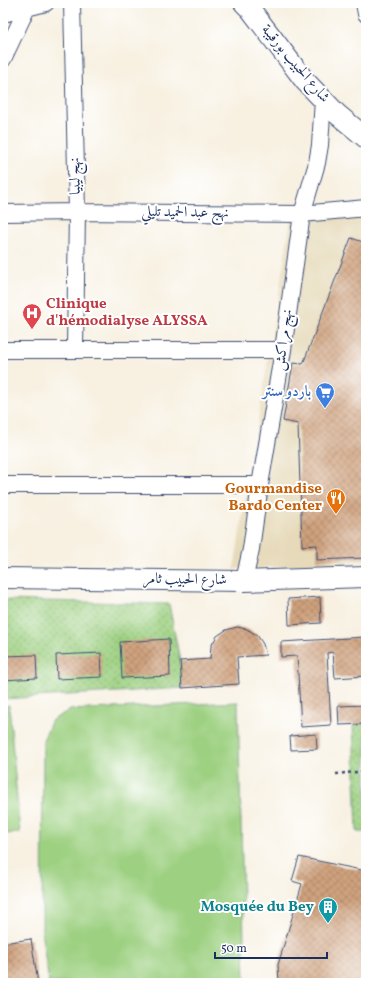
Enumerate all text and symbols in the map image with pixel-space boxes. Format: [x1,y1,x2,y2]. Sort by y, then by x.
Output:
street label: شارع الحبيب بورقيبة [255,20,334,108]
street label: نهج ليبيا [65,157,89,195]
street label: نهج عبد الحميد تليلي [141,202,229,226]
place label: Clinique d'hémodialyse ALYSSA [46,294,208,332]
hospital icon: Clinique d'hémodialyse ALYSSA [21,302,43,330]
street label: نهج مراكش [269,308,301,373]
supermarket icon: باردو سنتر [314,381,336,409]
place label: باردو سنتر [261,382,311,403]
place label: Gourmandise Bardo Center [225,479,322,517]
restaurant icon: Gourmandise Bardo Center [325,487,347,515]
street label: شارع الحبيب ثامر [143,569,227,592]
building icon: Mosquée du Bey [317,896,339,924]
place label: Mosquée du Bey [201,897,315,918]
scale bar [215,934,327,960]
text: 50 m [221,941,247,957]

